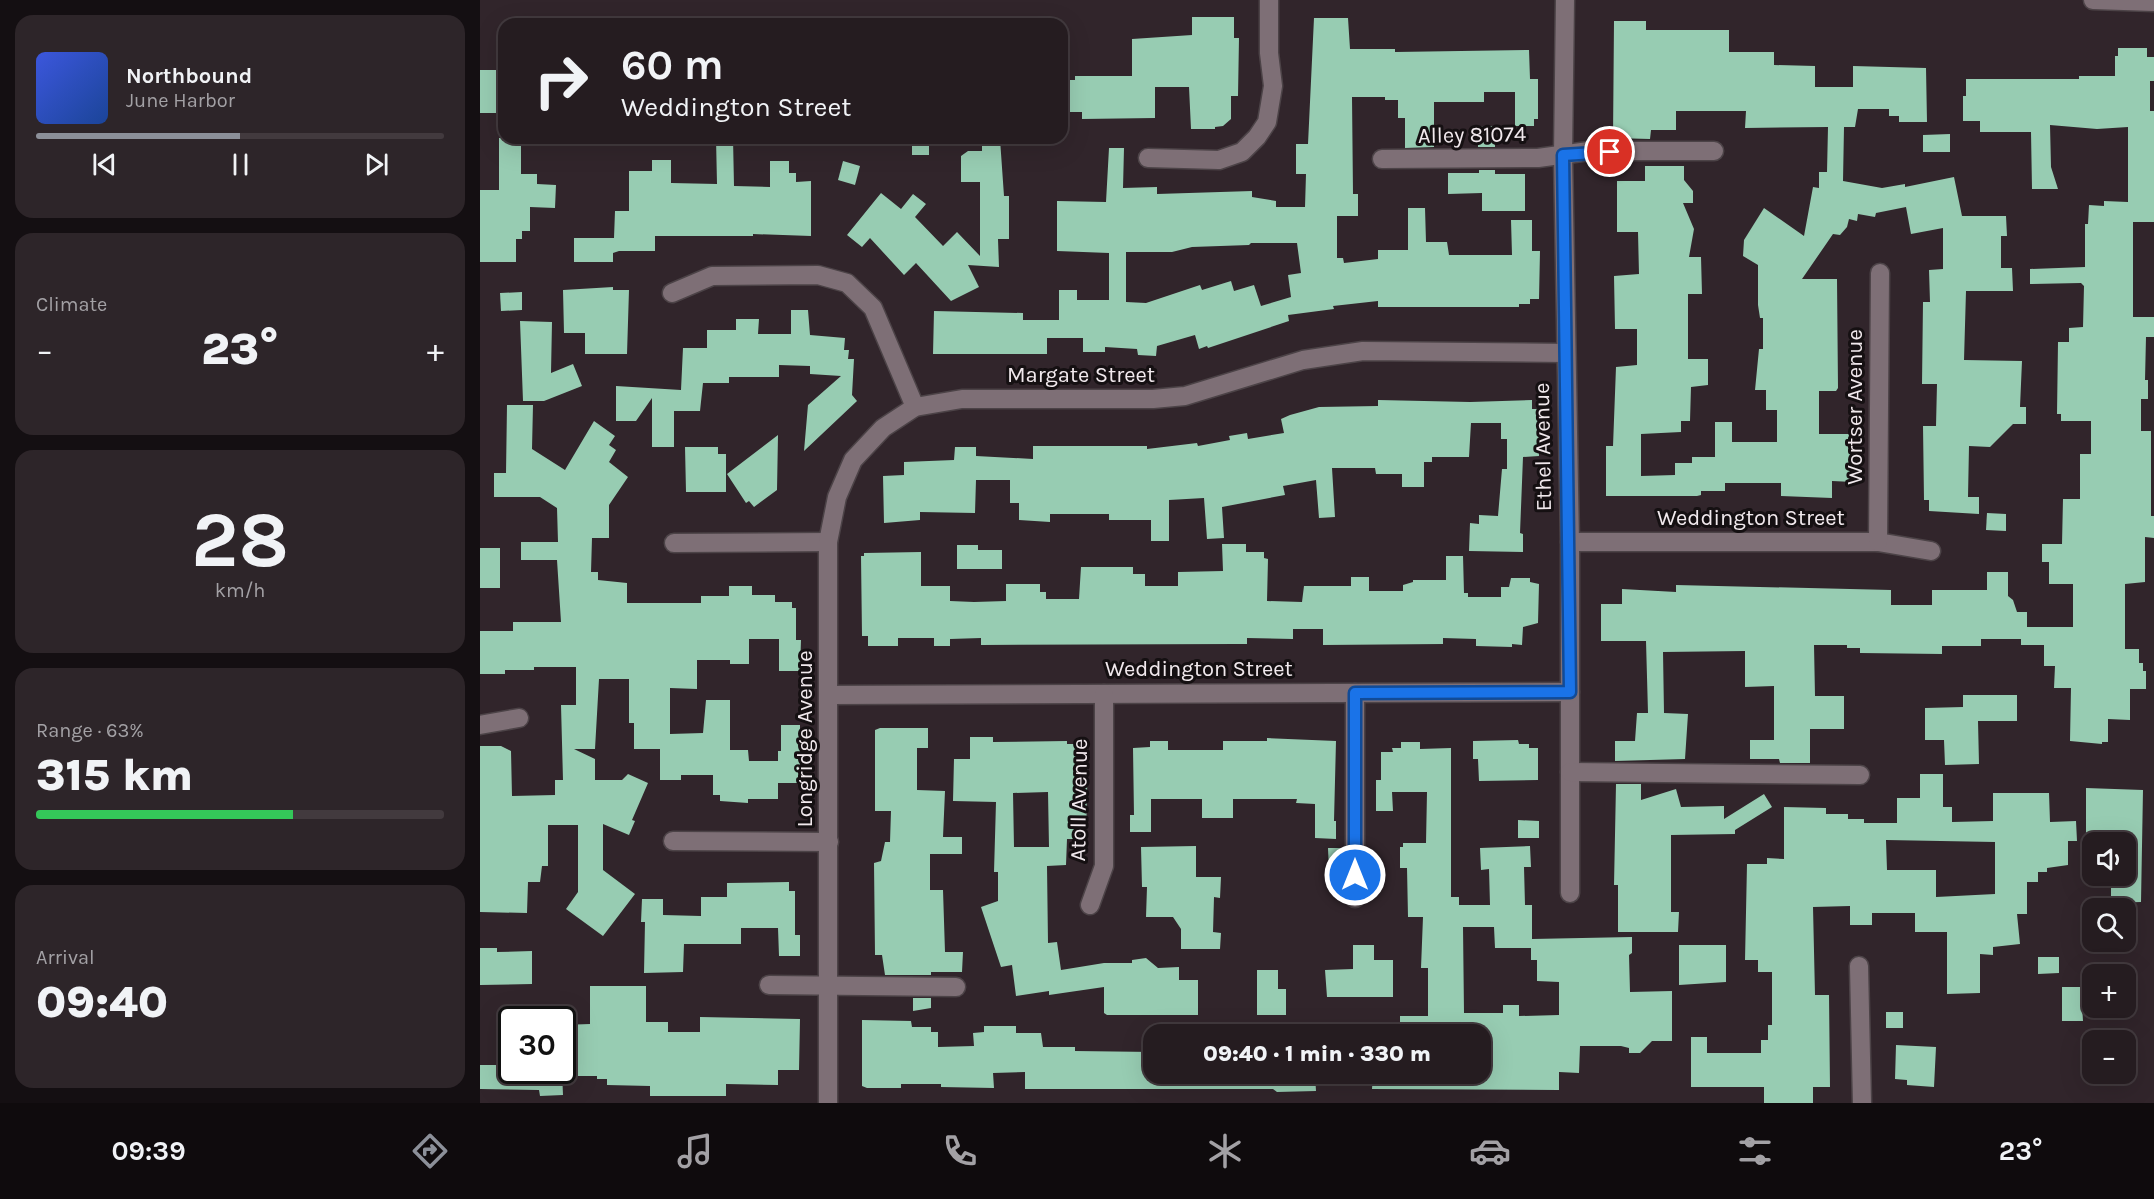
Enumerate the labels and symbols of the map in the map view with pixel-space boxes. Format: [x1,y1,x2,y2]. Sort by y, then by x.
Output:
street label: Alley 81074 [1418,121,1526,149]
pin [1584,126,1635,177]
street label: Wortser Avenue [1842,329,1868,485]
street label: Margate Street [1007,362,1155,388]
street label: Ethel Avenue [1529,382,1557,512]
street label: Weddington Street [1657,505,1845,531]
street label: Longridge Avenue [792,651,818,827]
street label: Weddington Street [1105,656,1293,682]
street label: Atoll Avenue [1065,738,1093,862]
position arrow [1323,843,1387,907]
speed limit sign: 30 [498,1006,576,1084]

